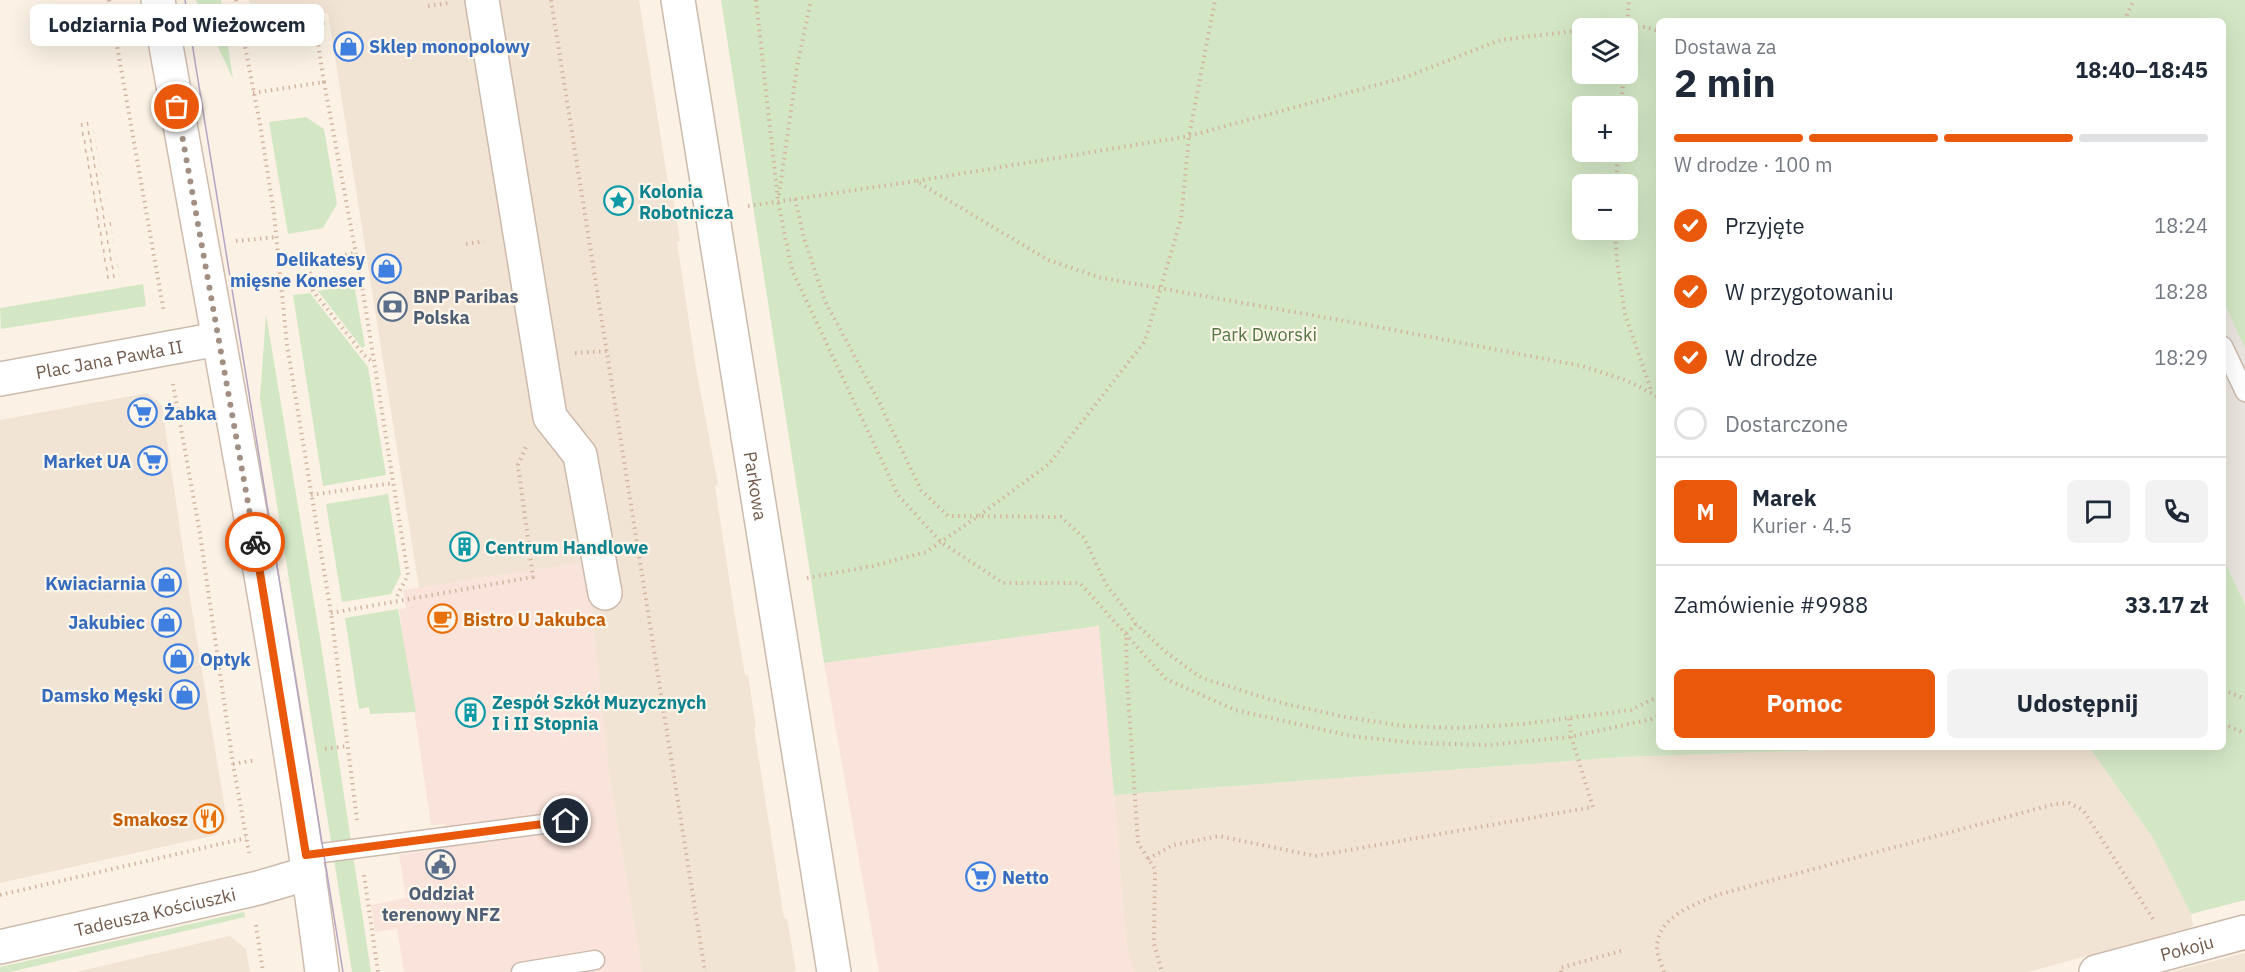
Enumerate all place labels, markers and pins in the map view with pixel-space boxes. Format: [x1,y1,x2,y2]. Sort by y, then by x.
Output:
callout: Lodziarnia Pod Wieżowcem [30,5,324,47]
shop icon: Sklep monopolowy [332,30,364,62]
place label: Sklep monopolowy [369,35,530,58]
pin [151,81,202,132]
place label: Kolonia Robotnicza [639,180,734,224]
place icon: Kolonia Robotnicza [602,185,634,217]
place label: Delikatesy mięsne Koneser [230,248,365,292]
shop icon: Delikatesy mięsne Koneser [370,253,402,285]
place label: BNP Paribas Polska [413,285,519,329]
bank icon: BNP Paribas Polska [376,290,408,322]
supermarket icon: Żabka [127,397,159,429]
place label: Żabka [164,402,217,425]
supermarket icon: Market UA [136,445,168,477]
place label: Market UA [43,450,131,473]
building icon: Centrum Handlowe [448,531,480,563]
place label: Centrum Handlowe [485,536,648,559]
shop icon: Kwiaciarnia [151,567,183,599]
place label: Kwiaciarnia [45,572,146,595]
cafe icon: Bistro U Jakubca [426,603,458,635]
shop icon: Jakubiec [150,606,182,638]
place label: Bistro U Jakubca [463,608,606,631]
place label: Jakubiec [68,611,145,634]
shop icon: Optyk [163,643,195,675]
place label: Optyk [200,648,251,671]
shop icon: Damsko Męski [168,679,200,711]
place label: Damsko Męski [41,684,163,707]
place label: Zespół Szkół Muzycznych I i II Stopnia [492,691,707,735]
building icon: Zespół Szkół Muzycznych I i II Stopnia [455,696,487,728]
pin [540,795,591,846]
restaurant icon: Smakosz [193,803,225,835]
place label: Smakosz [112,808,188,831]
public building icon: Oddział terenowy NFZ [425,848,457,880]
supermarket icon: Netto [965,861,997,893]
place label: Netto [1002,866,1049,889]
place label: Oddział terenowy NFZ [382,882,500,926]

